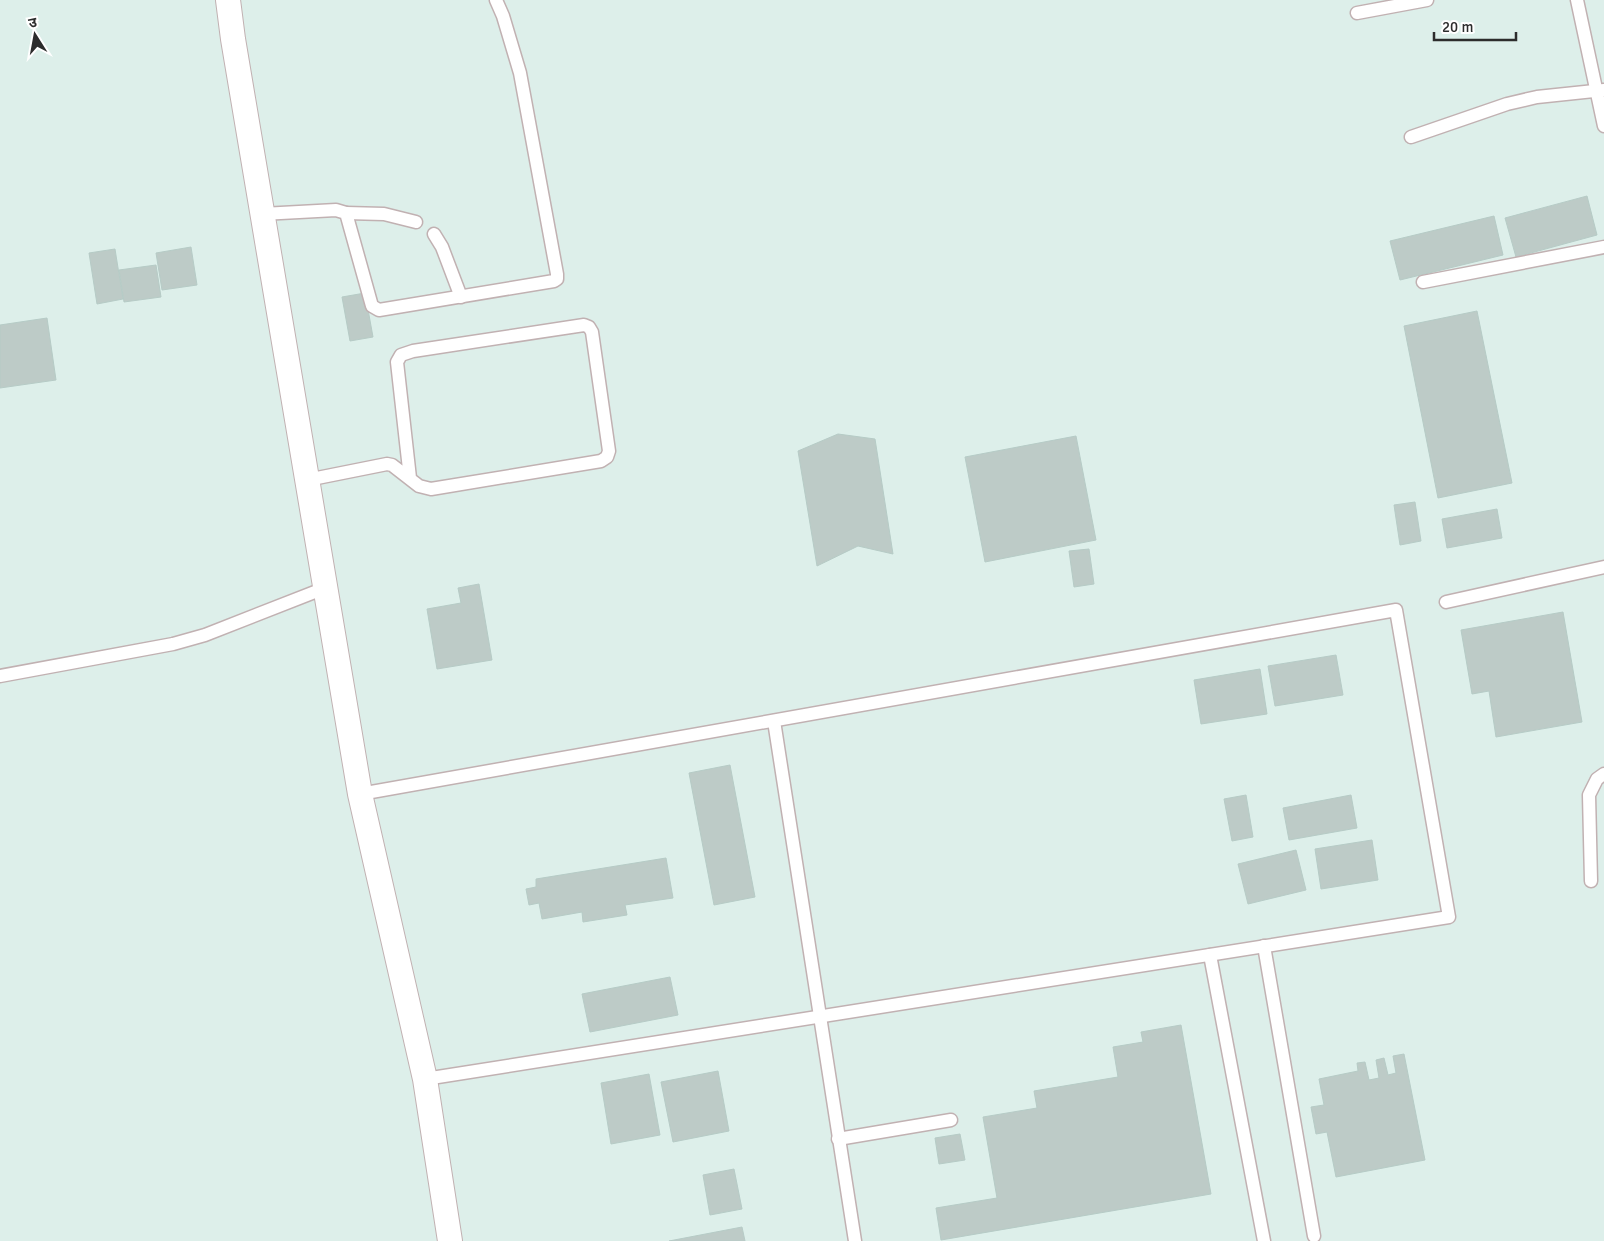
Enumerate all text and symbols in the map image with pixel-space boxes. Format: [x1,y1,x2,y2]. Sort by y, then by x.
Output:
north arrow [10,10,60,60]
scale bar [1434,10,1516,42]
text: उ [27,13,39,32]
text: 20 m [1442,18,1473,36]

